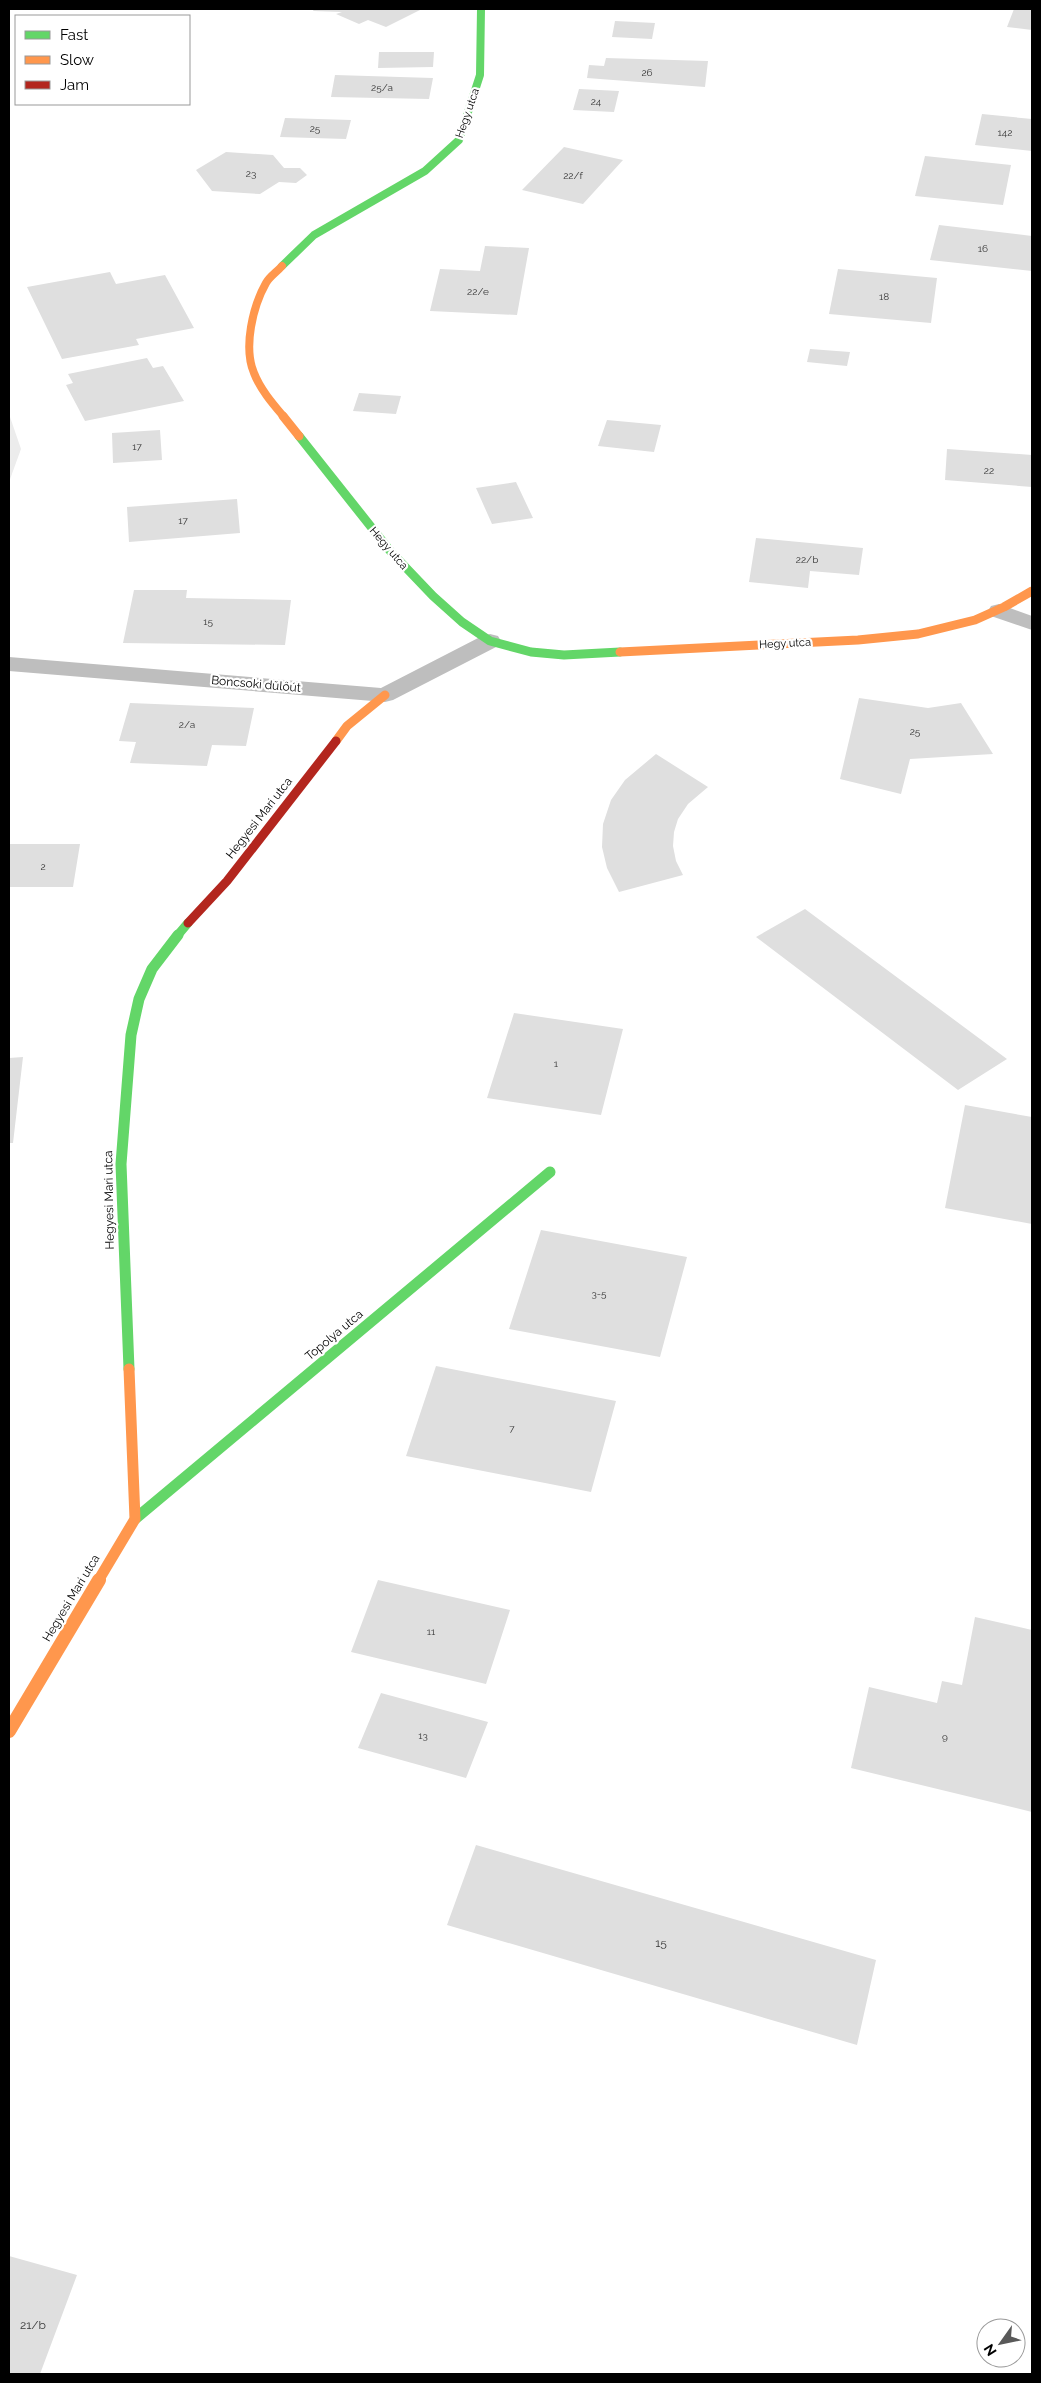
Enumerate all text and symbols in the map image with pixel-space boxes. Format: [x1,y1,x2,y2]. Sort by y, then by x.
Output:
legend [15,15,190,105]
text: Fast [60,26,88,44]
text: Slow [60,51,94,69]
house number: 26 [641,67,653,78]
text: Jam [60,76,89,94]
house number: 25/a [371,82,393,93]
street label: Hegy utca [453,87,482,140]
house number: 24 [591,96,602,107]
house number: 25 [310,123,321,134]
house number: 142 [998,127,1012,138]
house number: 23 [246,168,256,179]
house number: 22/f [563,170,584,181]
house number: 16 [978,243,988,254]
house number: 22/e [467,286,489,297]
house number: 18 [879,291,889,302]
house number: 17 [132,441,142,452]
house number: 22 [984,465,994,476]
house number: 17 [178,515,188,526]
street label: Hegy utca [367,524,411,572]
house number: 22/b [796,554,818,565]
house number: 15 [203,616,213,627]
street label: Hegy utca [759,636,811,651]
street label: Boncsoki dűlőút [211,673,301,695]
house number: 2/a [179,719,195,730]
house number: 25 [910,726,921,737]
street label: Hegyesi Mari utca [223,775,295,861]
house number: 2 [40,861,46,872]
house number: 1 [554,1058,559,1069]
street label: Hegyesi Mari utca [101,1150,117,1250]
house number: 3-5 [591,1288,607,1299]
street label: Topolya utca [302,1307,366,1363]
house number: 7 [509,1423,515,1434]
street label: Hegyesi Mari utca [39,1552,103,1644]
house number: 11 [427,1626,436,1637]
house number: 13 [418,1730,428,1741]
house number: 9 [942,1731,948,1742]
house number: 15 [655,1936,667,1950]
house number: 21/b [20,2318,46,2332]
north arrow [976,2318,1026,2368]
text: N [980,2341,1000,2359]

